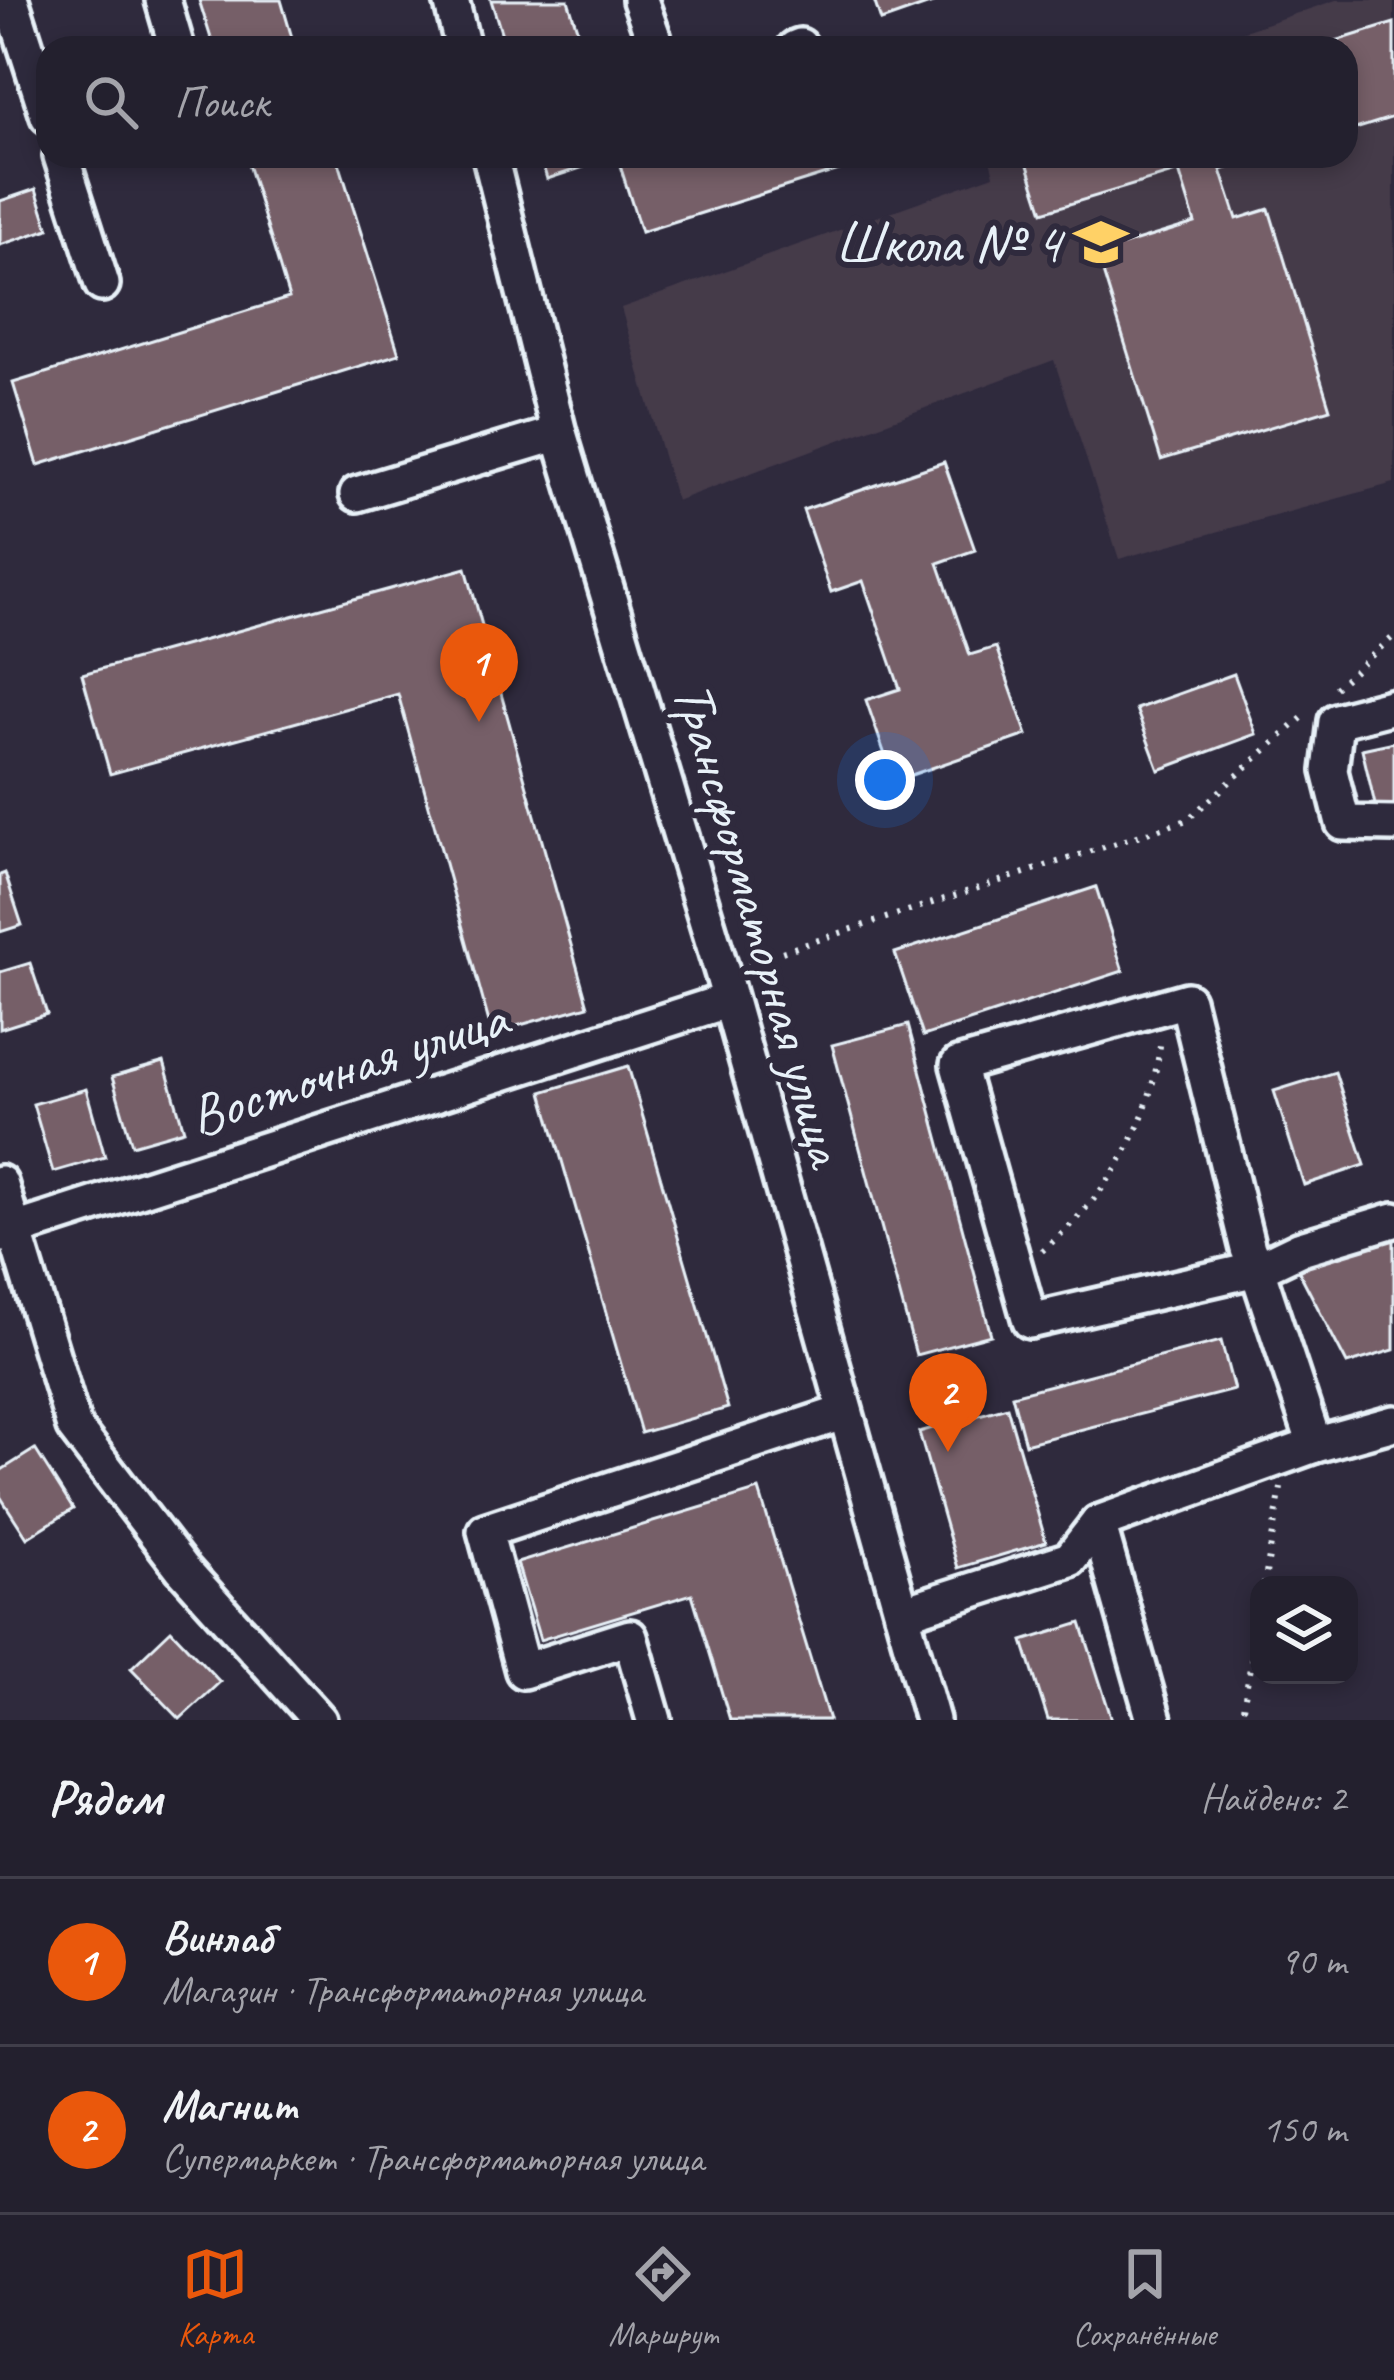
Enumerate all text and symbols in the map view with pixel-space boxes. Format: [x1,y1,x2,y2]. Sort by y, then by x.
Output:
search box [36,36,1358,168]
icon: search [78,69,144,135]
text: Поиск [174,74,269,131]
place label: Школа № 4 [835,207,1066,279]
school or university icon: Школа № 4 [1072,213,1130,271]
pin: 1 [440,623,518,722]
street label: Трансформаторная улица [657,674,865,1177]
your location [855,750,915,810]
street label: Восточная улица [180,980,520,1152]
pin: 2 [909,1353,987,1452]
map controls [1250,1576,1358,1684]
button: layers [1250,1576,1358,1684]
text: Рядом [48,1766,162,1830]
text: Найдено: 2 [1201,1774,1346,1823]
text: Винлаб [162,1909,272,1966]
text: 1 [78,1937,96,1986]
text: 90 m [1280,1937,1346,1986]
text: Магазин · Трансформаторная улица [162,1966,643,2015]
text: Магнит [162,2077,298,2134]
text: 2 [78,2105,96,2154]
text: 150 m [1262,2105,1346,2154]
text: Супермаркет · Трансформаторная улица [162,2134,704,2183]
tab: Карта [178,2241,253,2355]
tab: Маршрут [609,2241,718,2355]
tab: Сохранённые [1073,2241,1216,2355]

